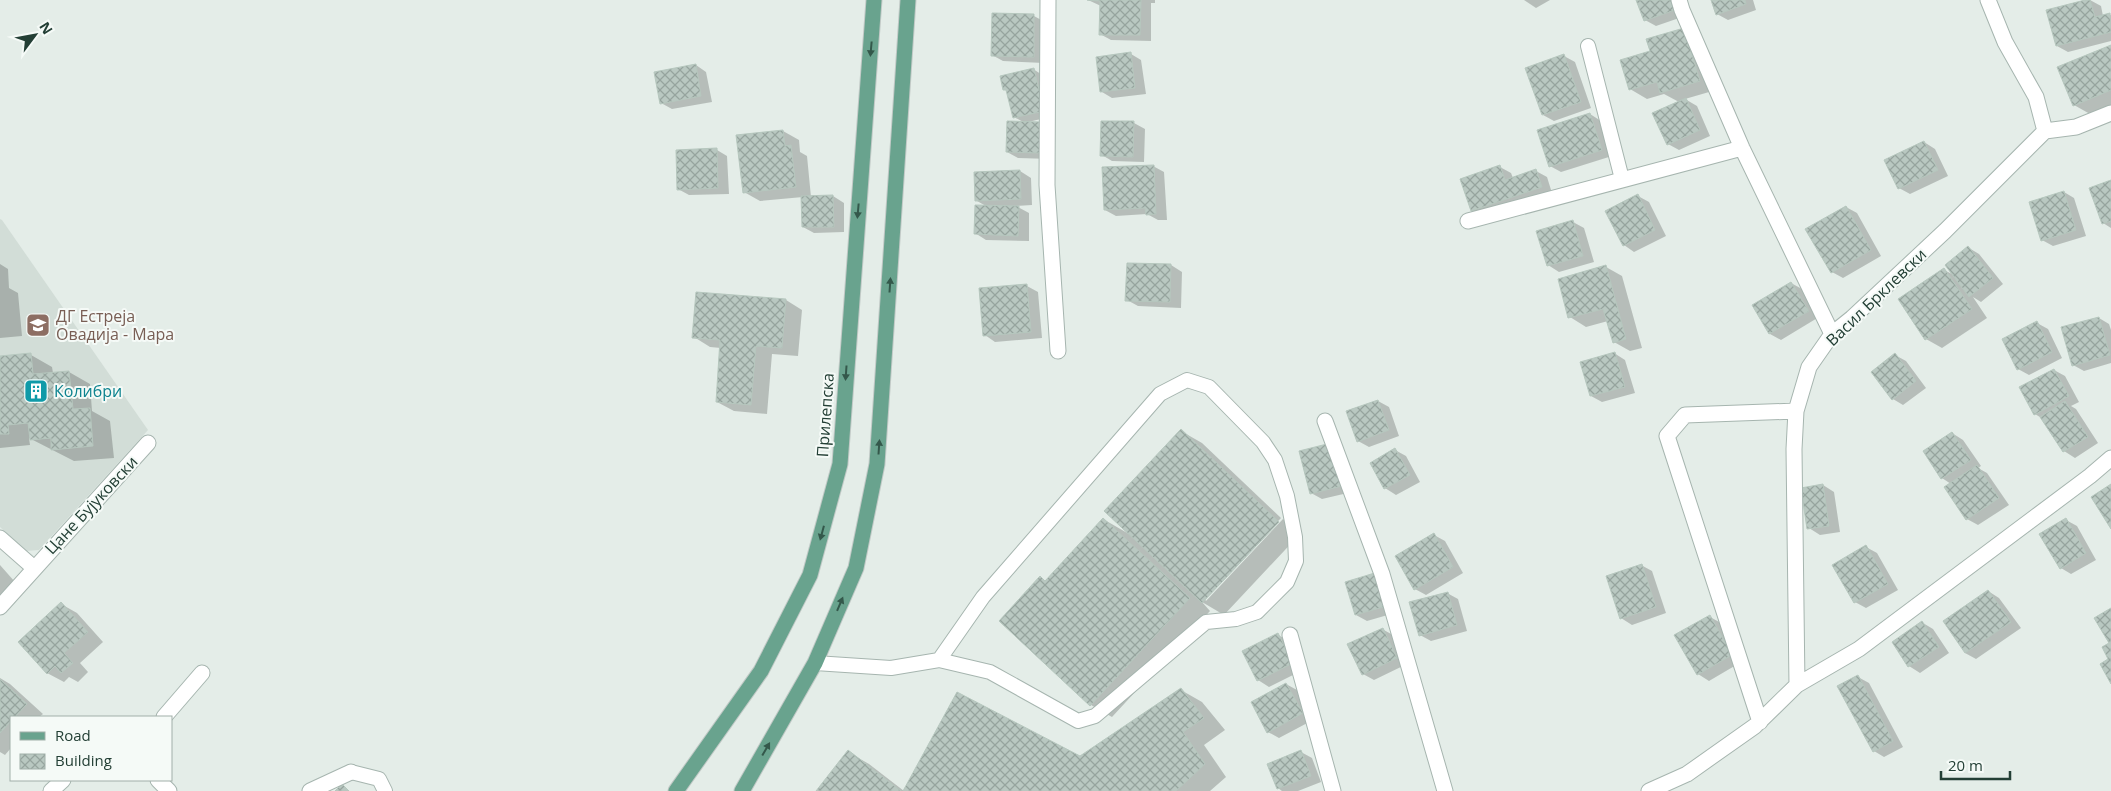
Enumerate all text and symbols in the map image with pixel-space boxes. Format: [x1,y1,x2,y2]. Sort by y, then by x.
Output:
north arrow [10,10,60,60]
text: N [35,18,58,38]
one-way arrow [866,41,874,57]
one-way arrow [853,203,861,219]
street label: Васил Брклевски [1821,243,1931,351]
one-way arrow [886,277,894,293]
place label: ДГ Естреја Овадија - Мара [56,305,174,345]
school or university icon: ДГ Естреја Овадија - Мара [25,312,51,338]
one-way arrow [842,365,850,381]
street label: Прилепска [811,372,839,458]
building icon: Колибри [23,378,49,404]
place label: Колибри [54,380,122,402]
one-way arrow [875,439,883,455]
street label: Цане Бујуковски [40,451,142,559]
one-way arrow [817,525,825,540]
one-way arrow [837,597,845,612]
legend [10,716,172,781]
text: Road [55,725,91,745]
one-way arrow [762,742,771,755]
scale bar [1941,748,2010,780]
text: Building [55,750,112,770]
text: 20 m [1948,755,1983,775]

